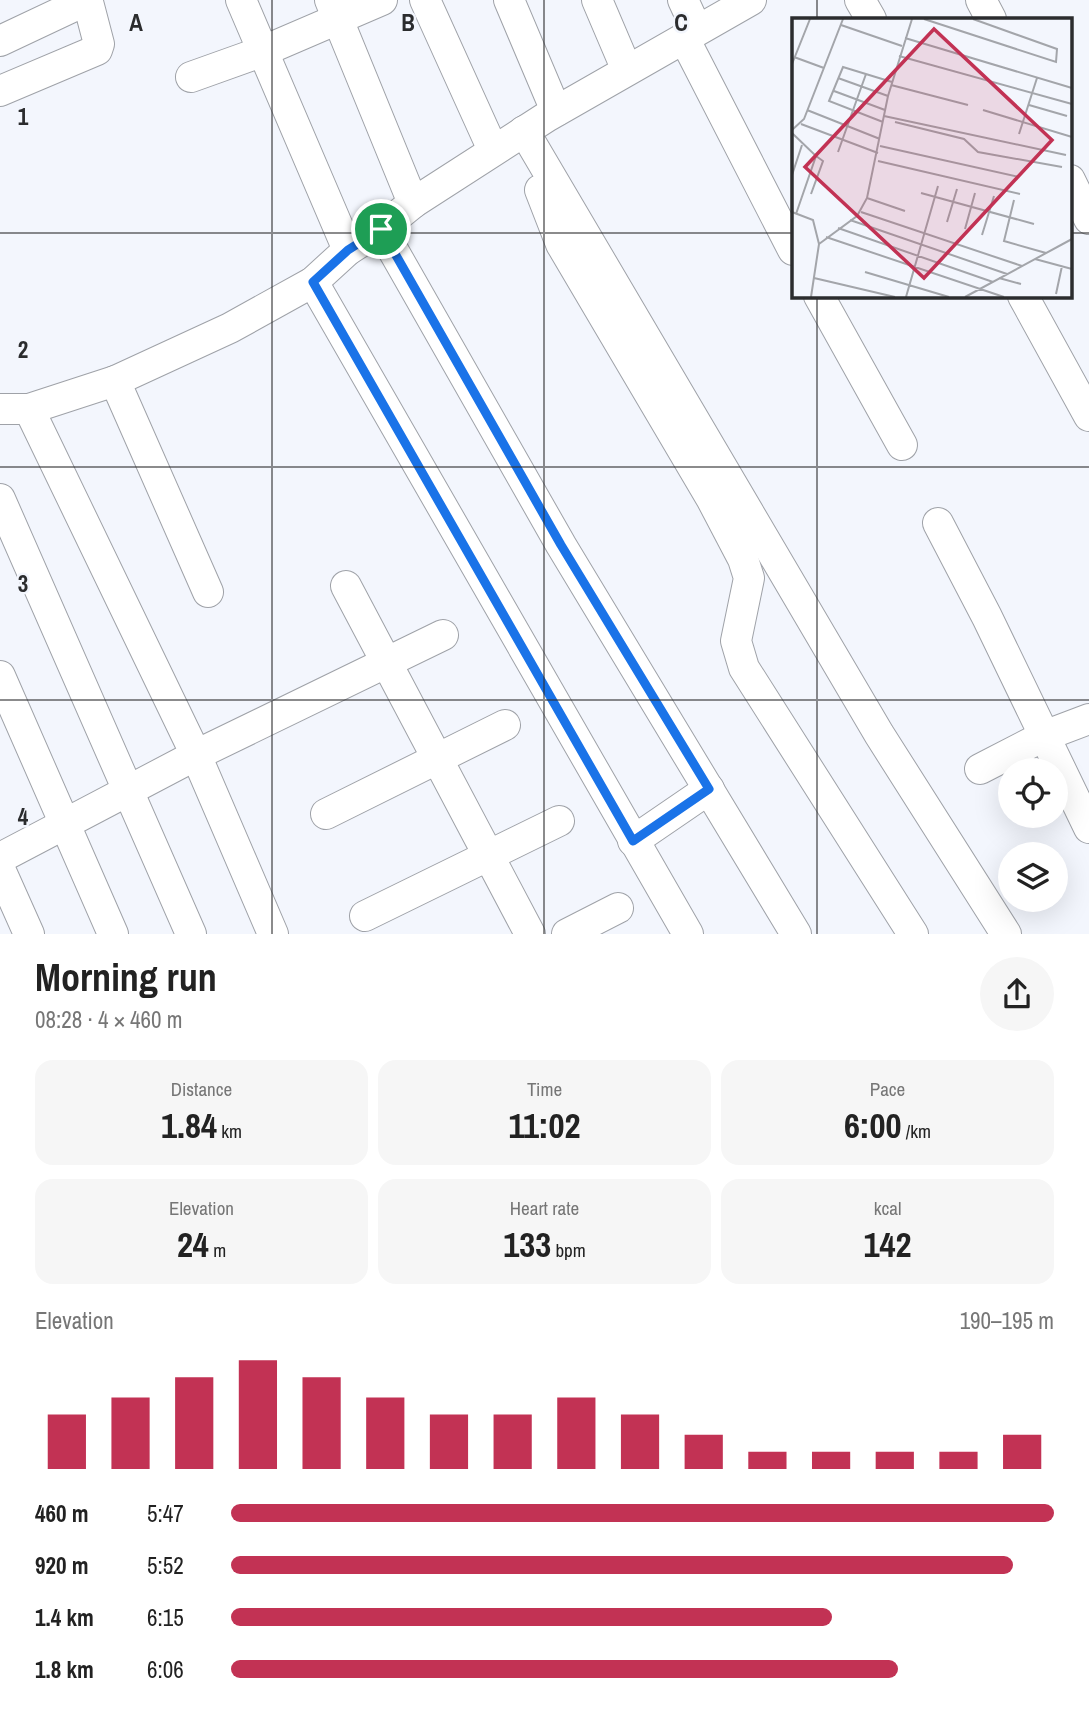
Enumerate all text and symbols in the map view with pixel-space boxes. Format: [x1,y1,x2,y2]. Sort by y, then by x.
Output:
text: A [129,7,143,38]
text: B [401,7,415,38]
text: C [674,7,688,38]
inset map [792,18,1072,298]
text: 1 [18,101,29,132]
pin [351,199,411,259]
icon: arrive [362,210,400,248]
text: 2 [18,334,28,365]
text: 3 [18,568,28,599]
map controls [998,758,1068,912]
button: locate [998,758,1068,828]
text: 4 [18,801,29,832]
button: layers [998,842,1068,912]
text: Morning run [35,952,217,1003]
button: share [980,957,1054,1031]
text: 08:28 · 4 × 460 m [35,1004,182,1035]
text: Distance [171,1076,232,1102]
text: Time [527,1076,562,1102]
text: Pace [870,1076,905,1102]
text: 1.84 [161,1102,217,1149]
text: 11:02 [509,1102,580,1149]
text: 6:00 [844,1102,902,1149]
text: km [217,1118,242,1144]
text: /km [902,1118,931,1144]
text: Elevation [169,1195,234,1221]
text: Heart rate [510,1195,579,1221]
text: kcal [874,1195,901,1221]
text: 24 [177,1221,209,1268]
text: 133 [503,1221,551,1268]
text: 142 [864,1221,911,1268]
text: m [209,1237,226,1263]
text: bpm [551,1237,586,1263]
text: Elevation [35,1305,114,1336]
text: 190–195 m [960,1305,1054,1336]
text: 460 m [35,1498,88,1529]
text: 5:47 [147,1498,184,1529]
text: 920 m [35,1550,88,1581]
text: 5:52 [147,1550,184,1581]
text: 1.4 km [35,1602,94,1633]
text: 6:15 [147,1602,184,1633]
text: 1.8 km [35,1654,94,1685]
text: 6:06 [147,1654,184,1685]

